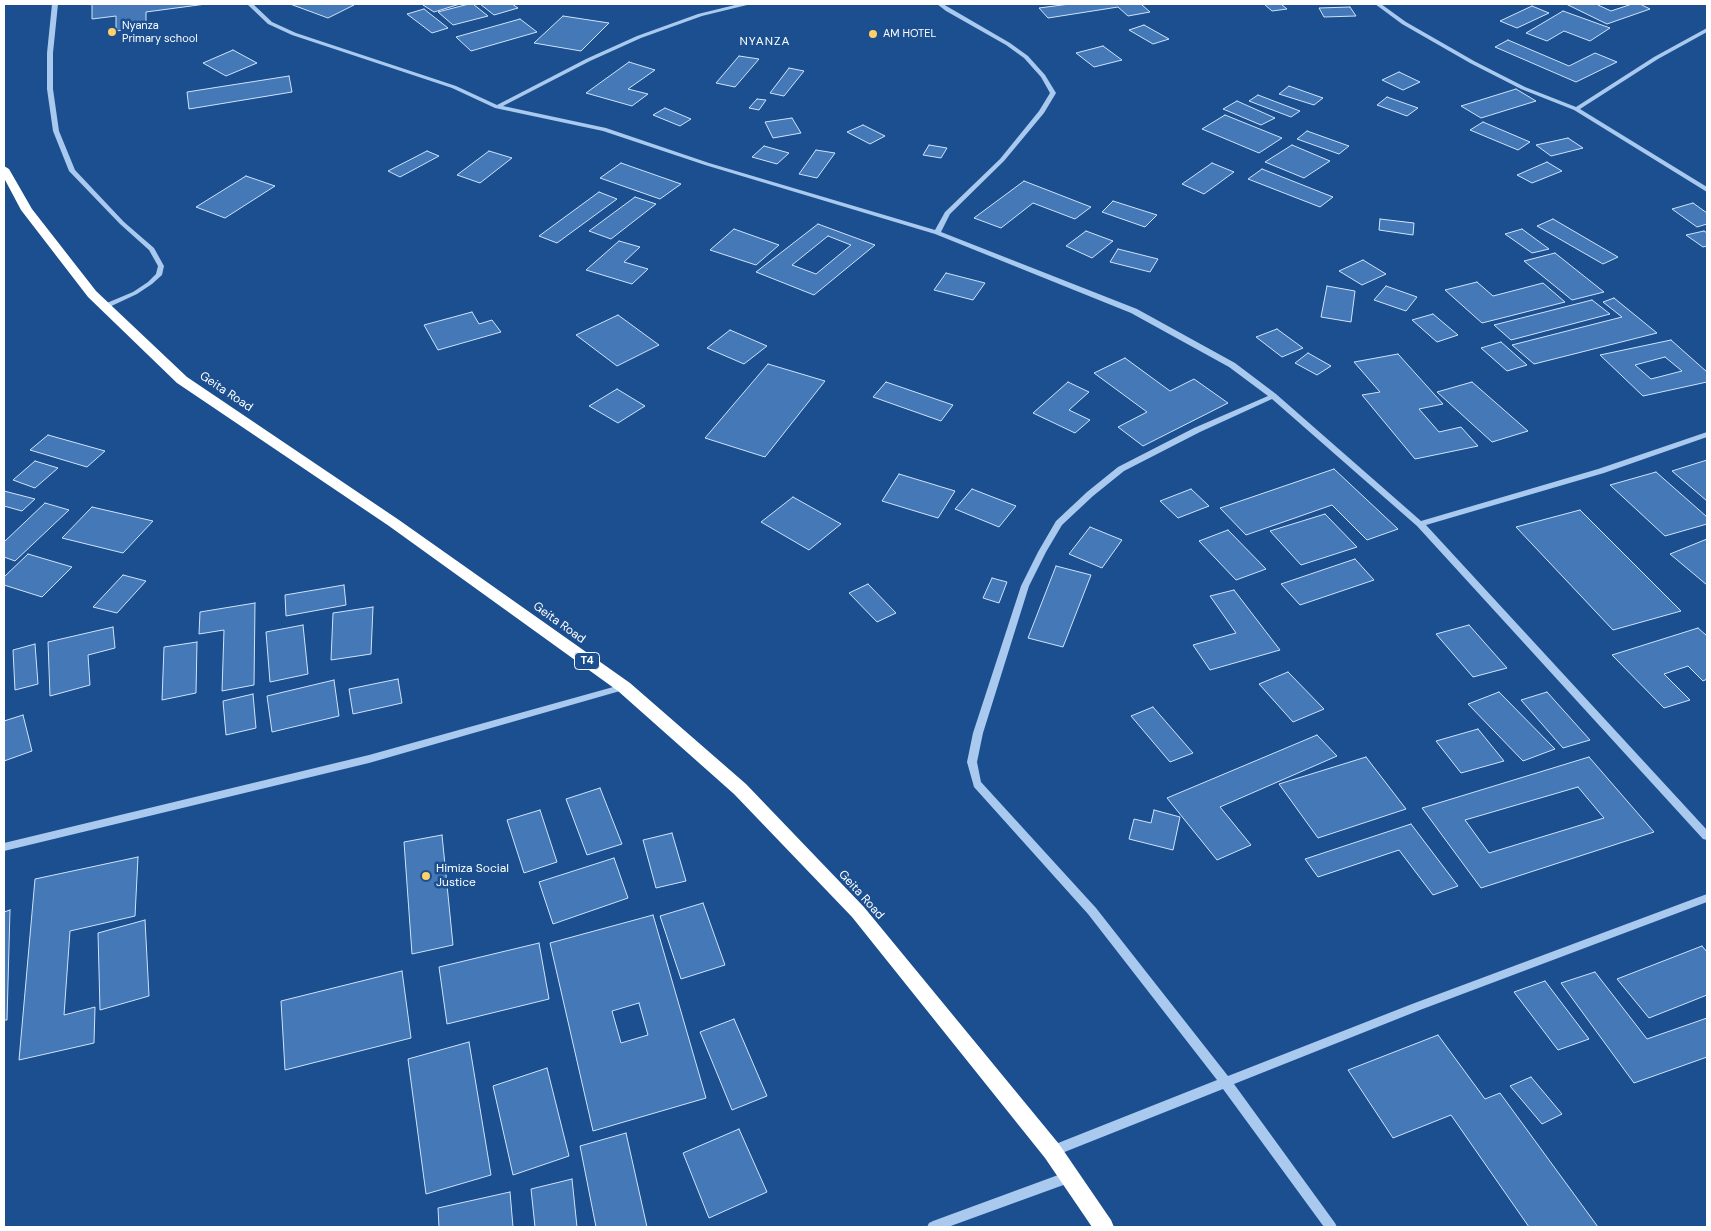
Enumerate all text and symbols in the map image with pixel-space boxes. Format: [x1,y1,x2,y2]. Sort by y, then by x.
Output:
place label: Nyanza Primary school [122,19,198,45]
marker: Nyanza Primary school [106,26,118,38]
place label: AM HOTEL [883,27,936,41]
marker: AM HOTEL [867,28,879,40]
district label: NYANZA [739,35,791,49]
street label: Geita Road [197,369,255,415]
street label: Geita Road [530,599,588,647]
road number: T4 [574,652,600,669]
place label: Himiza Social Justice [436,862,509,890]
street label: Geita Road [835,867,887,923]
marker: Himiza Social Justice [420,870,432,882]

